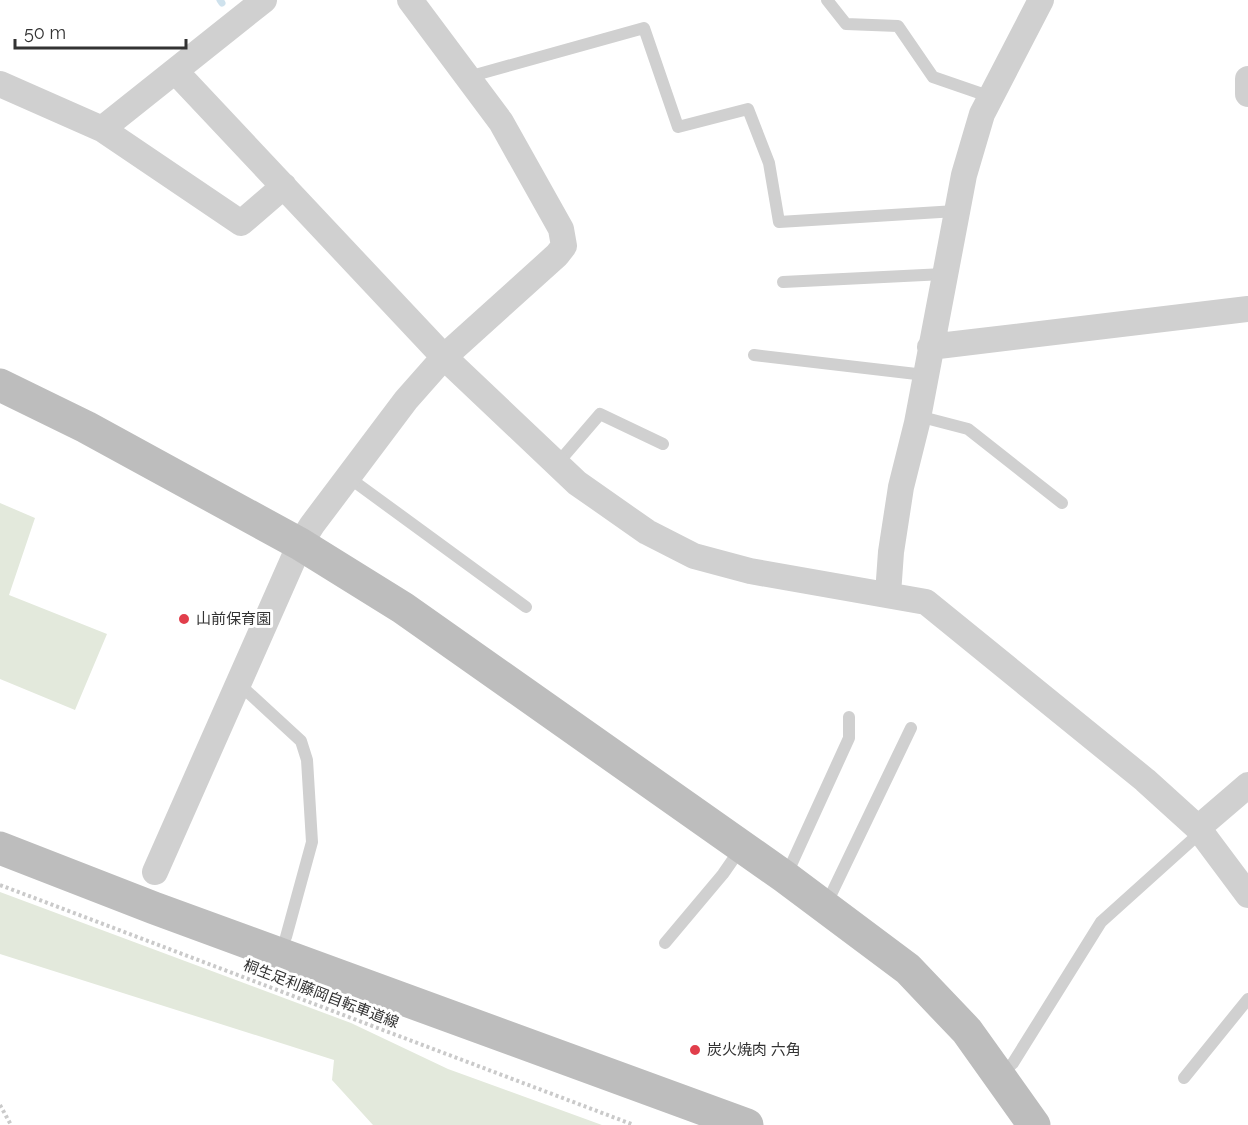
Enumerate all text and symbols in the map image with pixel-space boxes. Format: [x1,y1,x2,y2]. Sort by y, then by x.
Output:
scale bar [15,12,186,50]
text: 50 m [24,22,66,43]
place label: 山前保育園 [196,610,271,628]
marker: 山前保育園 [177,612,191,626]
street label: 桐生足利藤岡自転車道線 [241,956,401,1032]
place label: 炭火焼肉 六角 [707,1041,801,1059]
marker: 炭火焼肉 六角 [688,1043,702,1057]

